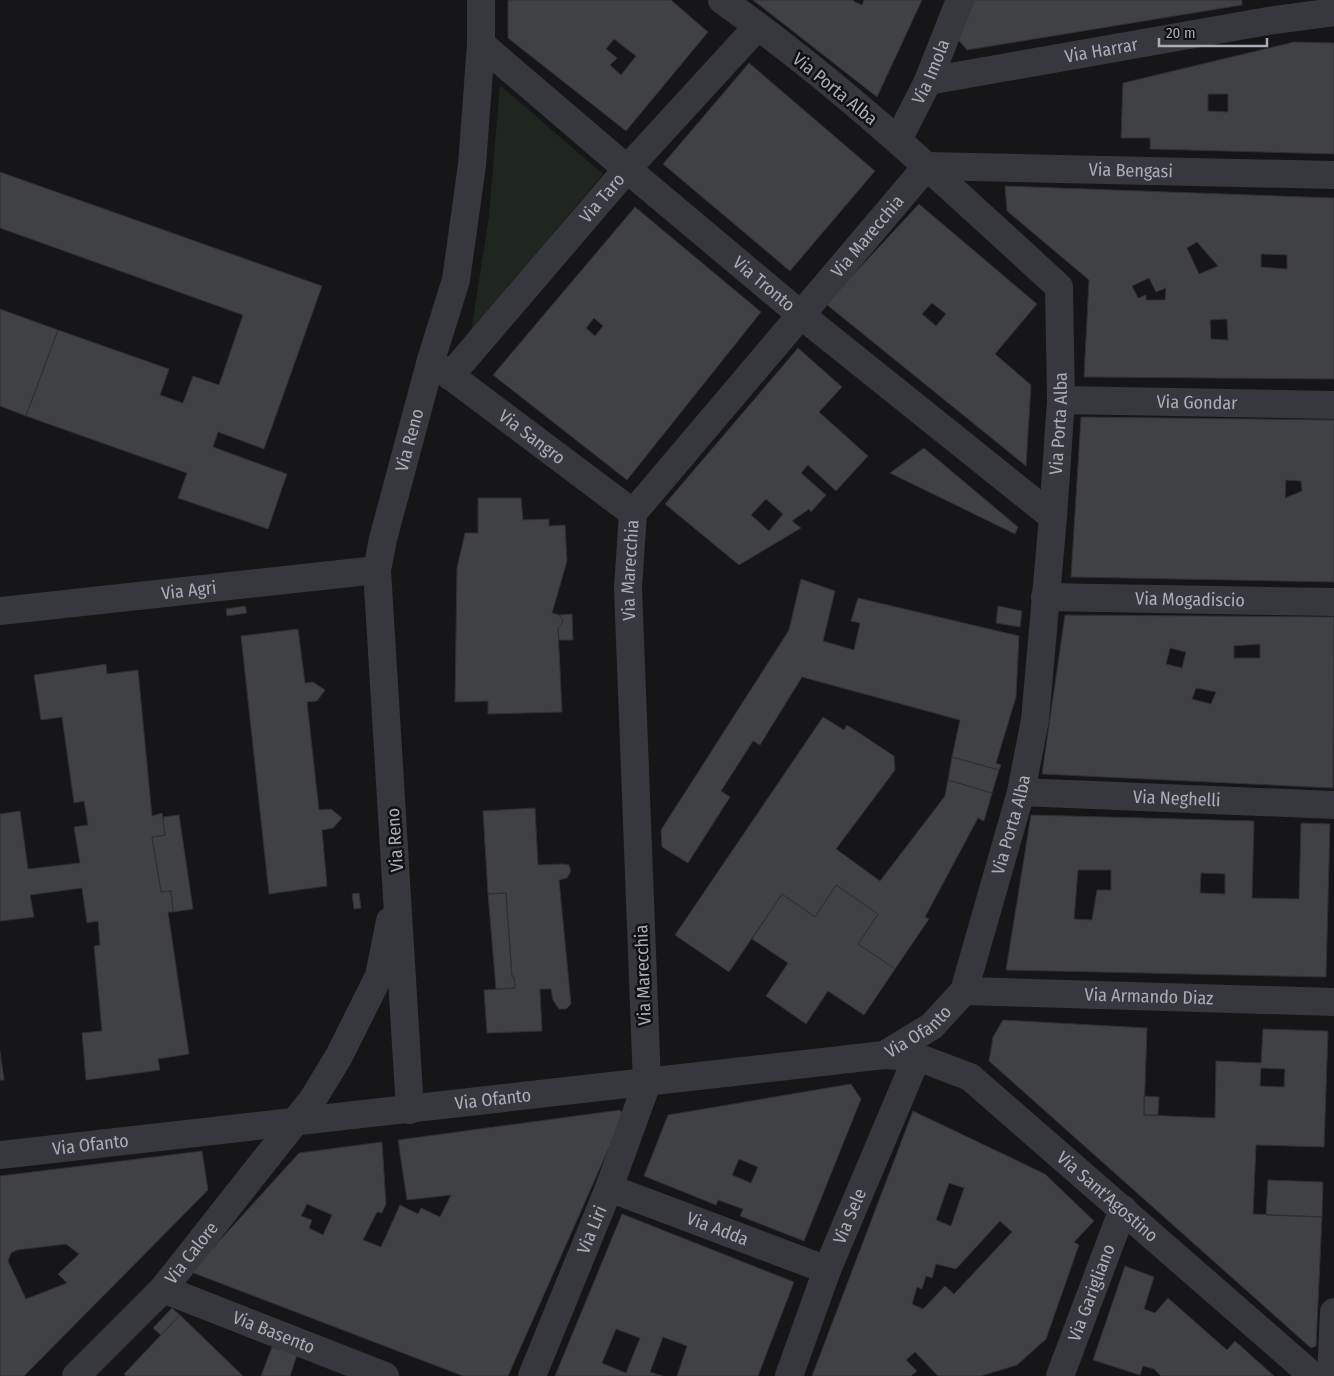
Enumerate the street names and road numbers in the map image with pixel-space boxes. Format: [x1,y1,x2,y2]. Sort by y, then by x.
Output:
street label: Via Harrar [1063,33,1140,68]
street label: Via Imola [907,36,954,108]
street label: Via Porta Alba [788,48,882,130]
street label: Via Bengasi [1089,159,1173,182]
street label: Via Taro [575,169,629,227]
street label: Via Marecchia [826,191,909,282]
street label: Via Tronto [728,252,800,316]
street label: Via Porta Alba [1045,372,1072,476]
street label: Via Gondar [1156,391,1238,414]
street label: Via Sangro [494,405,570,469]
street label: Via Reno [391,406,428,474]
street label: Via Marecchia [617,519,644,621]
street label: Via Agri [160,577,218,604]
street label: Via Mogadiscio [1135,588,1245,611]
street label: Via Porta Alba [987,773,1035,877]
street label: Via Neghelli [1133,786,1221,811]
street label: Via Reno [382,807,408,873]
street label: Via Marecchia [630,924,656,1026]
street label: Via Armando Diaz [1084,984,1214,1009]
street label: Via Ofanto [881,1001,956,1063]
street label: Via Ofanto [454,1084,532,1114]
street label: Via Ofanto [51,1130,130,1160]
street label: Via Sant'Agostino [1052,1147,1163,1247]
street label: Via Sele [828,1185,871,1247]
street label: Via Liri [572,1202,612,1257]
street label: Via Adda [684,1207,752,1251]
street label: Via Calore [160,1217,223,1288]
street label: Via Garigliano [1063,1241,1120,1344]
street label: Via Basento [229,1306,318,1358]

